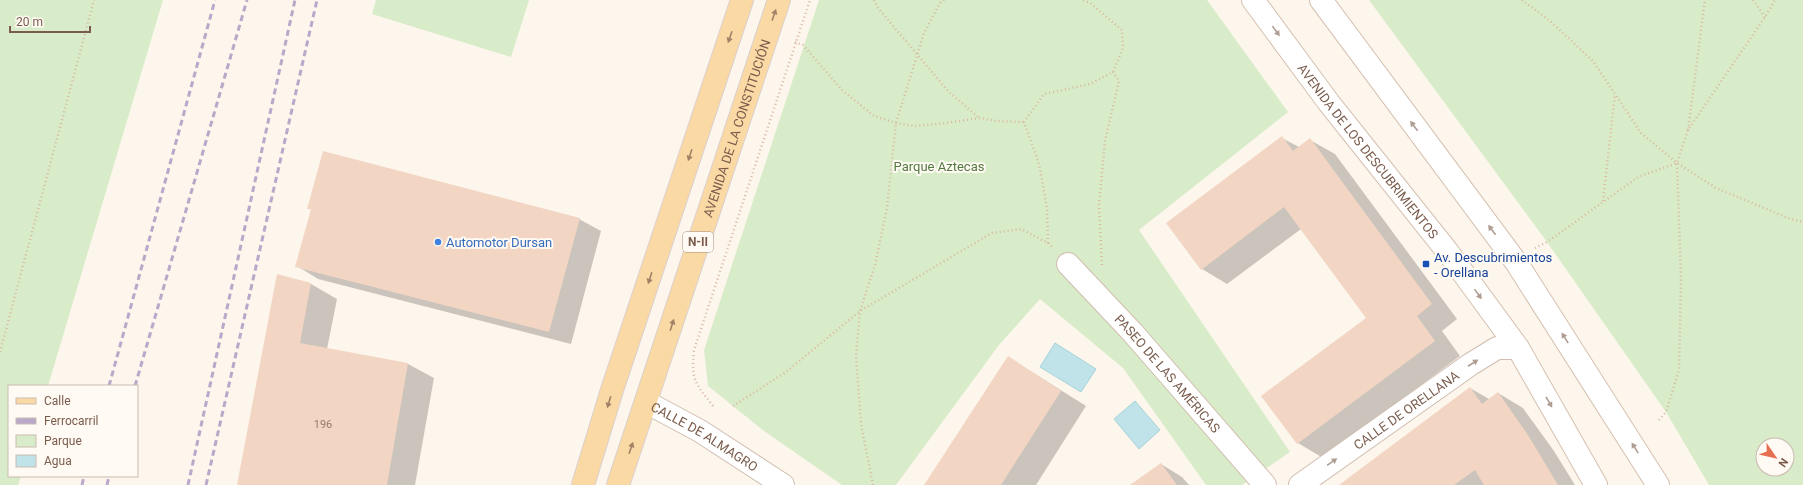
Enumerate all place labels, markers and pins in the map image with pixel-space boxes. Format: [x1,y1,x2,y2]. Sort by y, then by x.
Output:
place label: Automotor Dursan [446,235,552,250]
marker: Automotor Dursan [433,237,443,247]
place label: Av. Descubrimientos - Orellana [1434,250,1553,280]
marker: Av. Descubrimientos - Orellana [1421,259,1431,269]

